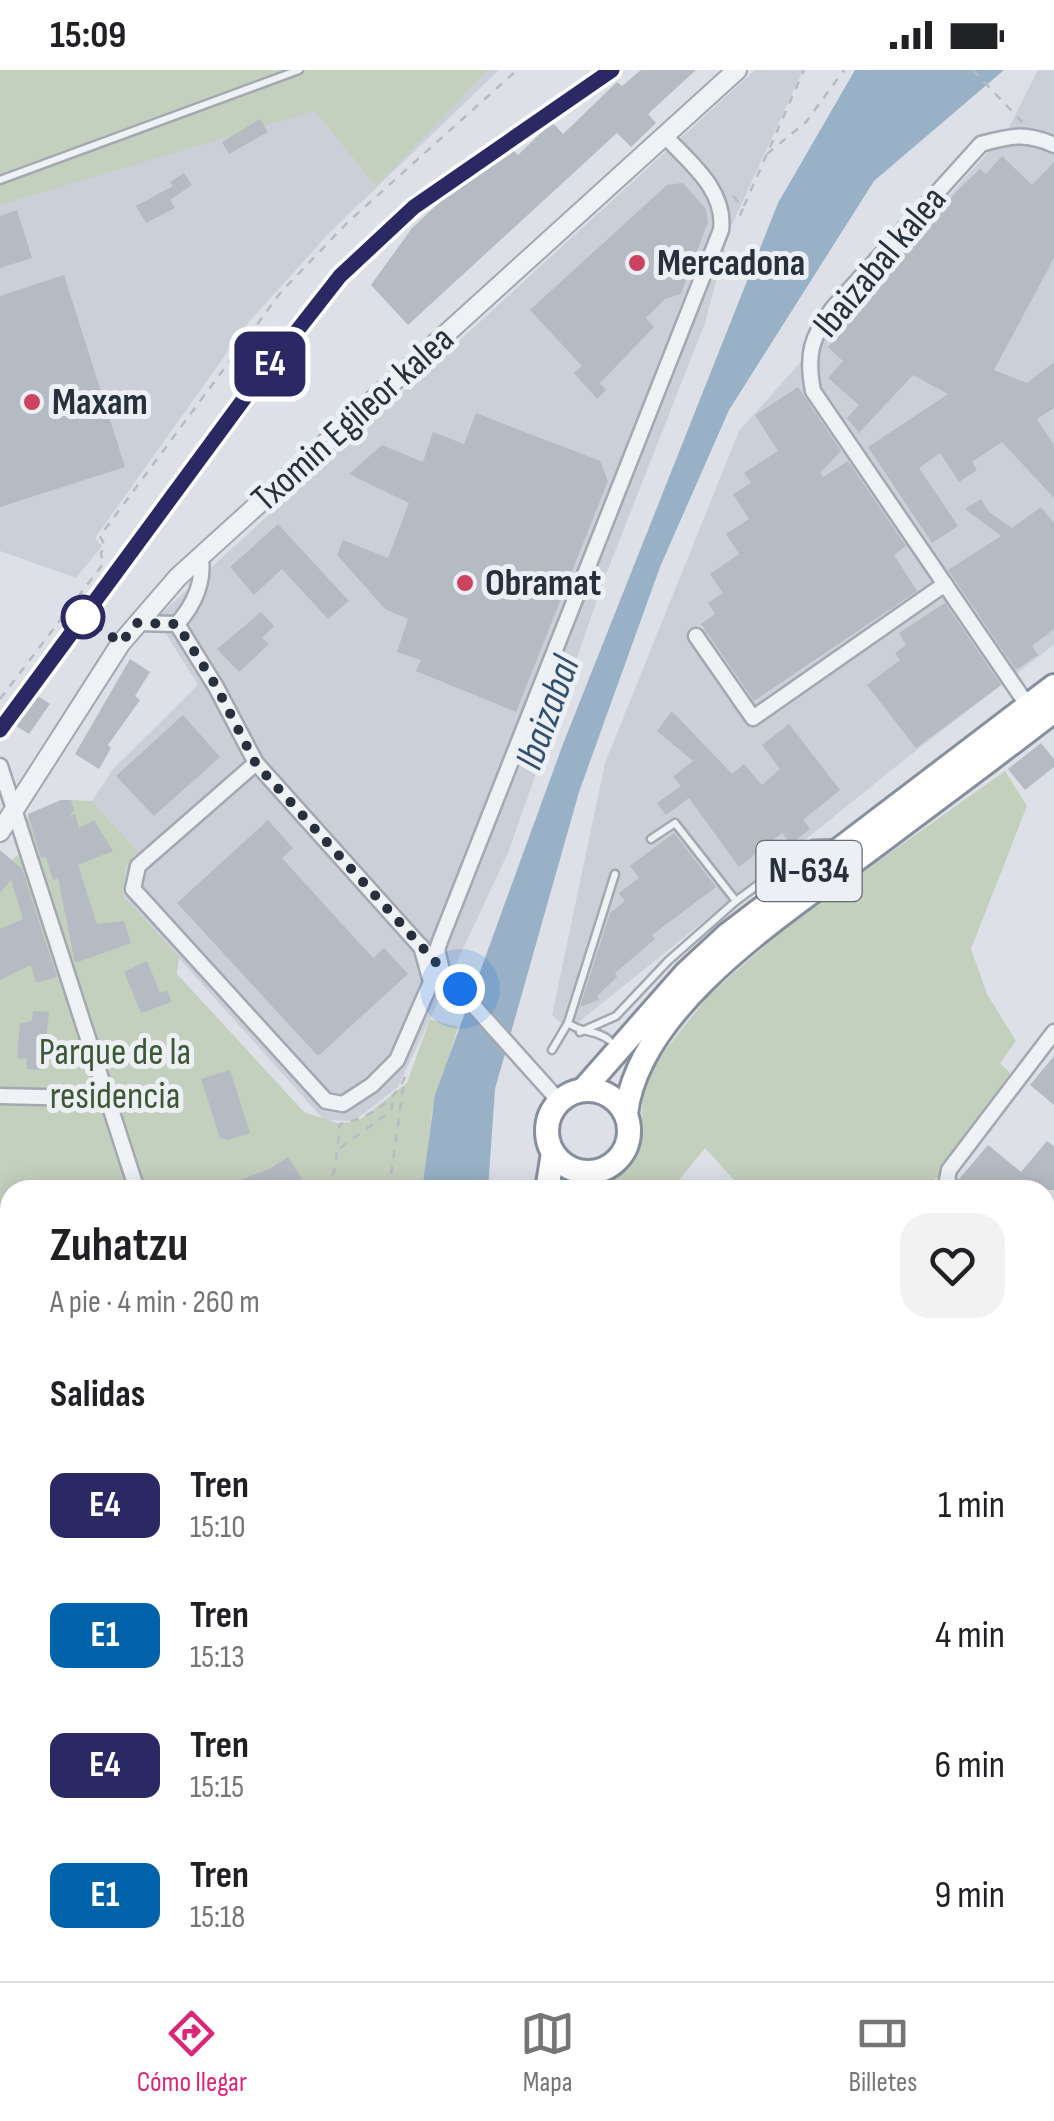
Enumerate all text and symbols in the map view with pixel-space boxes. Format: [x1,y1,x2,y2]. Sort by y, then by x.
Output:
text: 15:09 [50,13,126,58]
street label: Ibaizabal kalea [804,177,956,347]
place label: Mercadona [657,241,805,286]
marker: Mercadona [626,252,648,274]
street label: Txomin Egileor kalea [243,317,463,521]
line badge: E4 [225,332,315,396]
text: E4 [254,343,286,386]
place label: Maxam [52,380,148,425]
marker: Maxam [21,391,43,413]
place label: Obramat [485,561,601,606]
marker: Obramat [454,572,476,594]
unlabelled marker [62,596,104,638]
water label: Ibaizabal [505,648,591,776]
road number: N-634 [756,841,862,901]
your location [435,964,485,1014]
park label: Parque de la residencia [39,1030,191,1119]
button: heart [900,1213,1005,1318]
text: Zuhatzu [50,1217,188,1274]
text: A pie · 4 min · 260 m [50,1283,260,1322]
text: Salidas [50,1372,145,1417]
text: Tren [190,1463,249,1508]
text: 1 min [938,1483,1005,1528]
text: E4 [89,1484,121,1527]
text: 15:10 [190,1508,246,1547]
text: Tren [190,1593,249,1638]
text: 4 min [935,1613,1005,1658]
text: E1 [91,1614,119,1657]
text: 15:13 [190,1638,245,1677]
text: Tren [190,1723,249,1768]
text: 6 min [935,1743,1005,1788]
text: E4 [89,1744,121,1787]
text: 15:15 [190,1768,244,1807]
text: Tren [190,1853,249,1898]
text: 9 min [934,1873,1005,1918]
text: E1 [91,1874,119,1917]
text: 15:18 [190,1898,245,1937]
tab: Cómo llegar [137,2006,247,2099]
tab: Mapa [520,2006,575,2099]
tab: Billetes [848,2006,917,2099]

